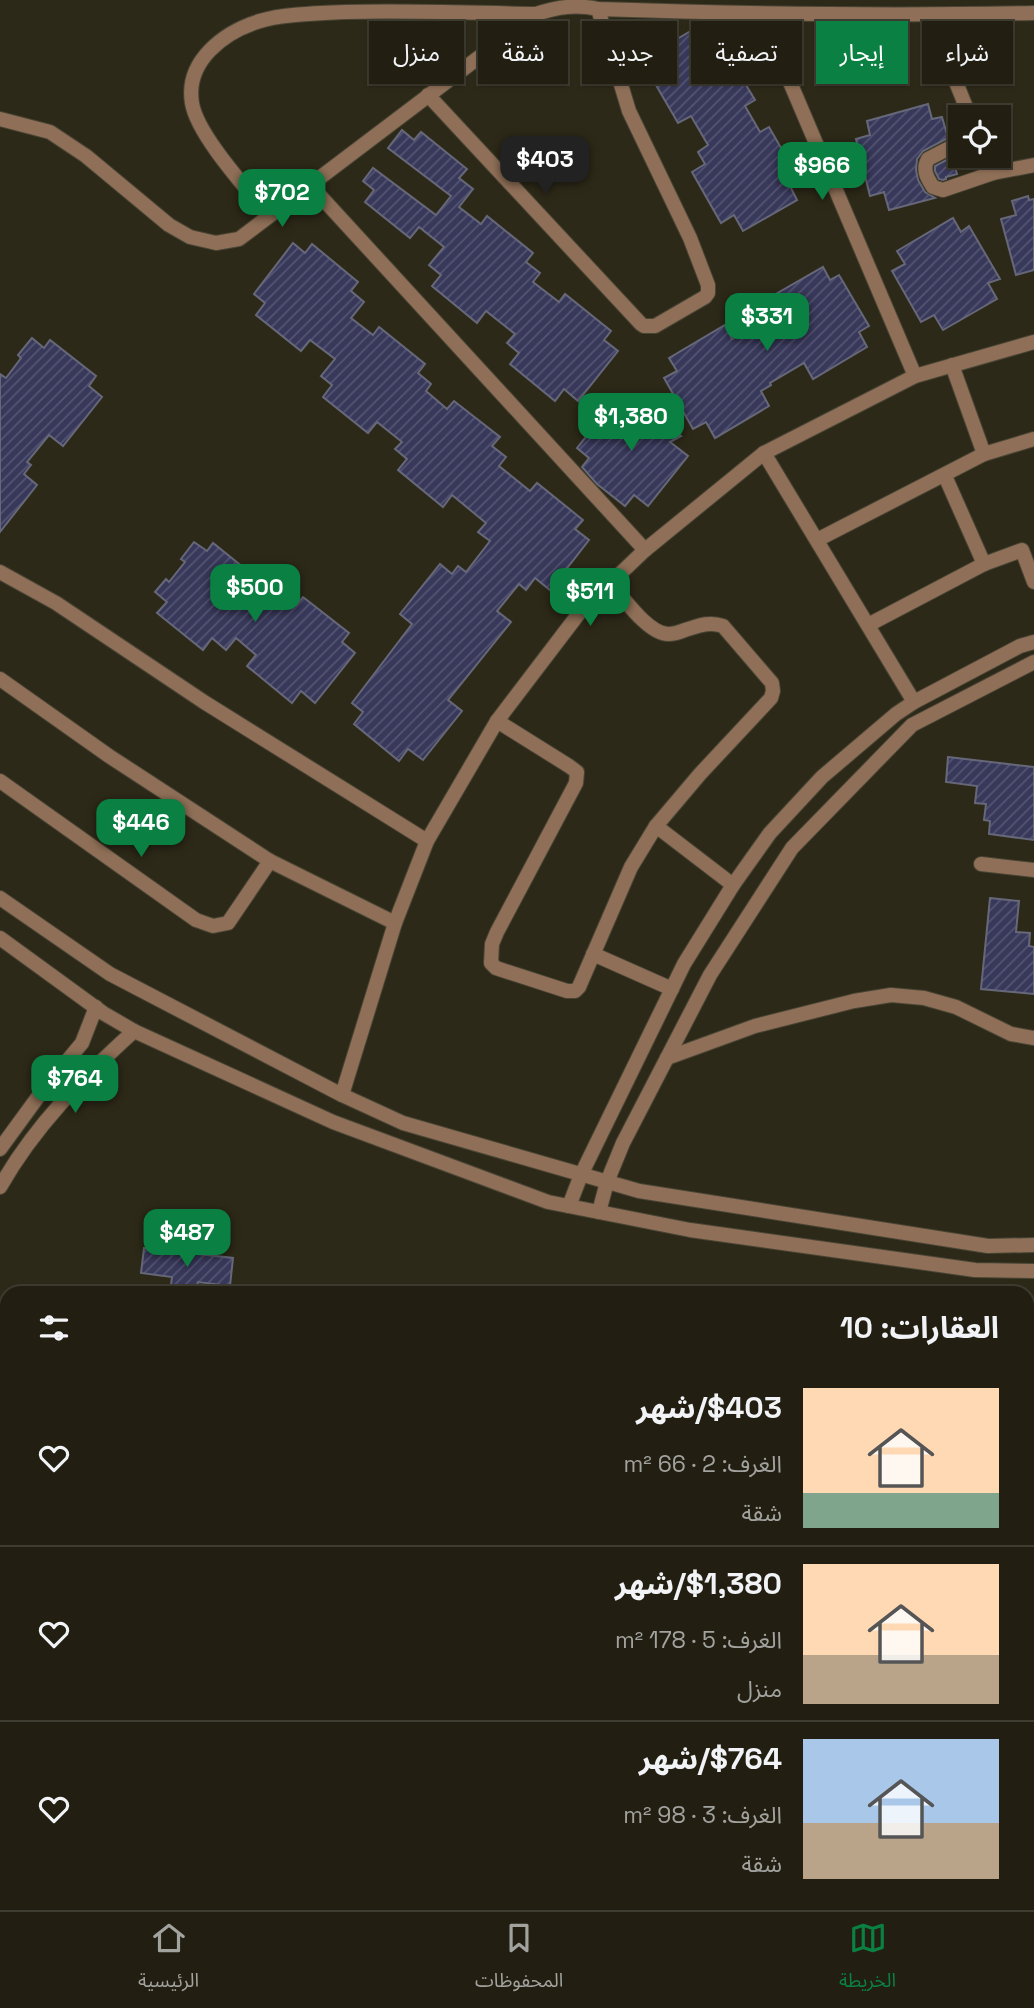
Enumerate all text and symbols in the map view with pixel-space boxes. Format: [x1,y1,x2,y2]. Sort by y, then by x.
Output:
chip: منزل [369,21,464,84]
chip: شقة [478,21,568,84]
chip: جديد [582,21,677,84]
chip: تصفية [691,21,802,84]
chip: إيجار [816,21,908,84]
chip: شراء [922,21,1013,84]
map controls [948,105,1011,168]
button: locate [948,105,1011,168]
pin: $403 [504,136,586,196]
pin: $966 [781,142,863,202]
text: $403 [516,144,574,174]
text: $966 [794,150,850,180]
pin: $702 [241,170,323,229]
text: $702 [254,177,310,207]
pin: $331 [726,294,808,353]
text: $331 [741,301,793,331]
pin: $1,380 [574,393,688,453]
text: $1,380 [594,401,668,431]
pin: $500 [214,564,296,624]
pin: $511 [549,568,631,628]
text: $500 [226,572,284,602]
text: $511 [566,576,614,606]
pin: $446 [100,800,182,859]
text: $446 [112,807,170,837]
pin: $764 [34,1056,116,1115]
text: $764 [47,1063,103,1093]
pin: $487 [146,1210,228,1269]
text: $487 [160,1217,214,1247]
text: العقارات: 10 [840,1308,999,1347]
icon: filters [35,1309,73,1347]
text: $403/شهر [636,1388,782,1427]
icon: home [859,1416,943,1500]
icon: heart [35,1439,73,1477]
text: الغرف: 2 · 66 m² [624,1449,782,1479]
text: شقة [741,1498,782,1528]
text: $1,380/شهر [615,1564,782,1603]
icon: home [859,1592,943,1676]
icon: heart [35,1615,73,1653]
text: الغرف: 5 · 178 m² [615,1625,782,1655]
text: منزل [737,1674,782,1704]
text: $764/شهر [639,1739,782,1778]
icon: home [859,1767,943,1851]
icon: heart [35,1790,73,1828]
text: الغرف: 3 · 98 m² [623,1800,782,1830]
text: شقة [741,1849,782,1879]
tab: الرئيسية [138,1919,199,2001]
tab: المحفوظات [475,1919,563,2001]
tab: الخريطة [839,1919,896,2001]

